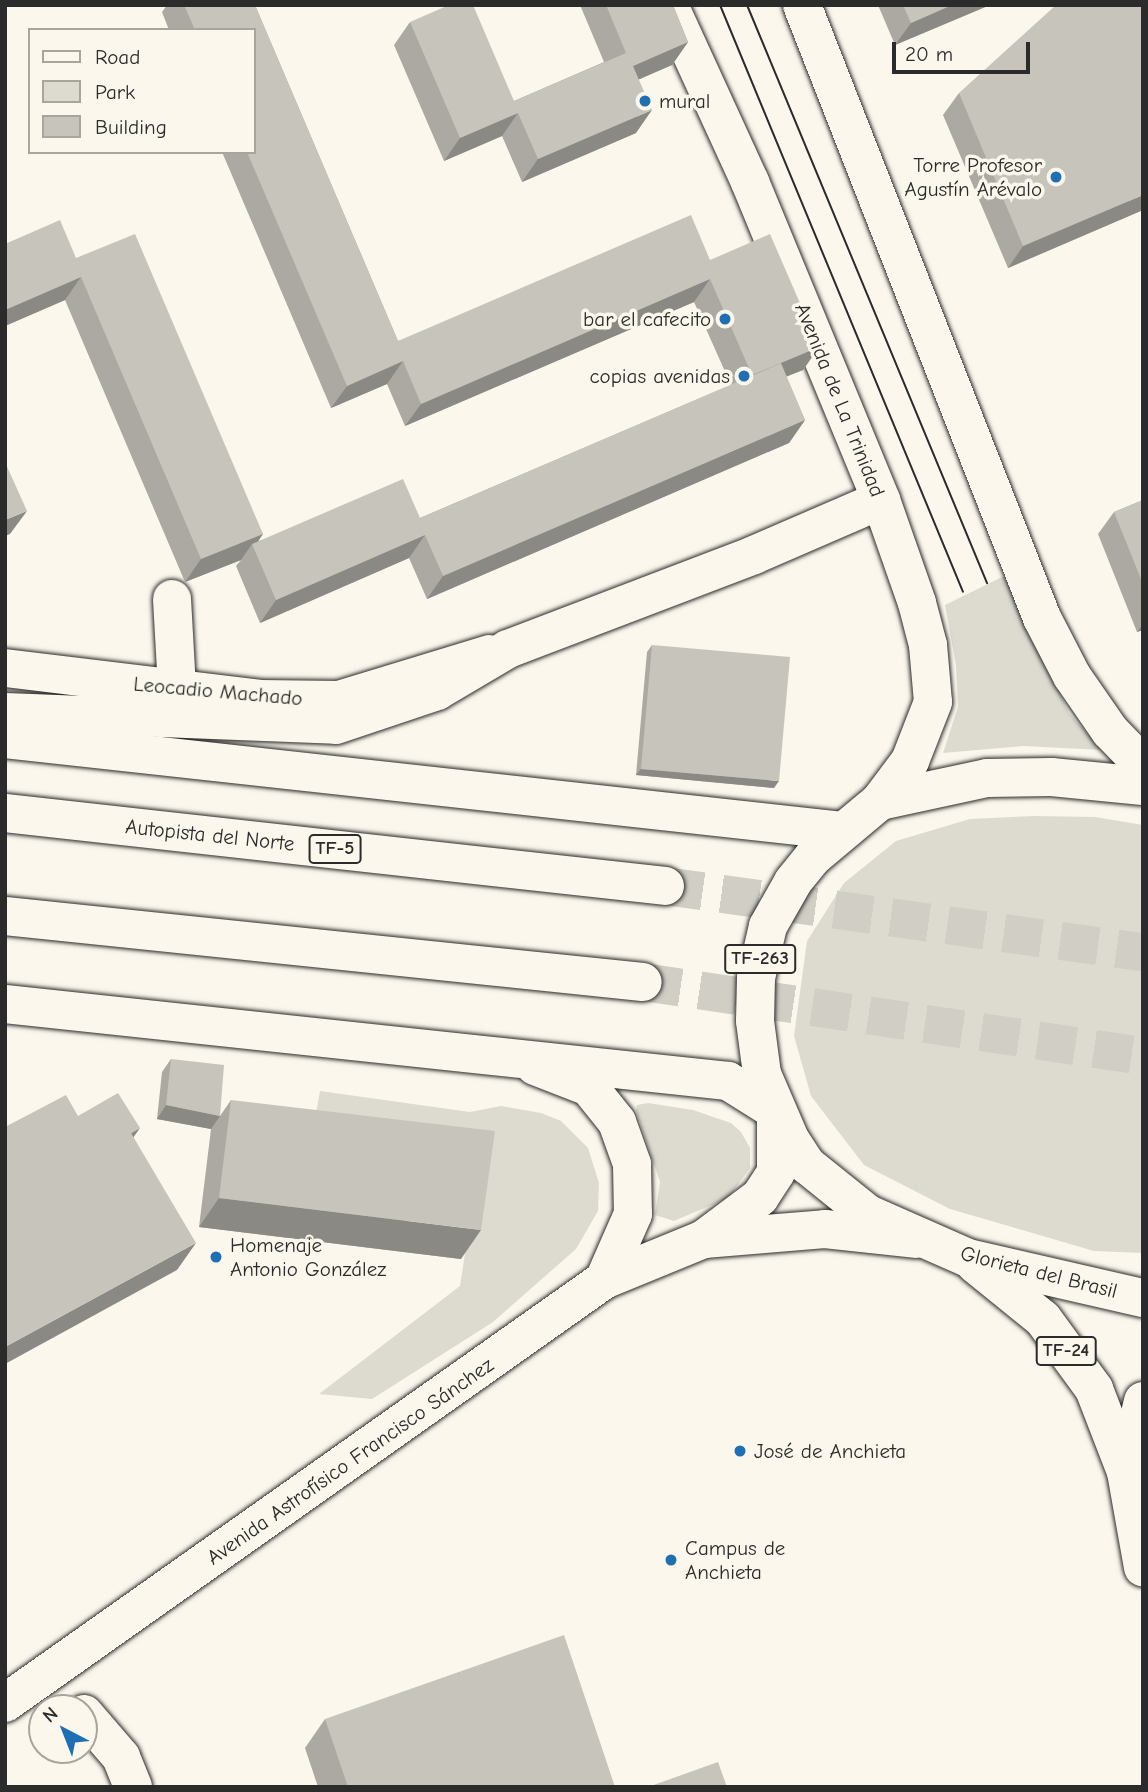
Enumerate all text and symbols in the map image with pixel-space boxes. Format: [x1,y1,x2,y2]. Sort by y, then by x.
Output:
legend [28,28,256,154]
scale bar [896,28,1034,72]
text: 20 m [905,42,953,66]
text: Road [95,45,140,69]
text: Park [95,80,135,104]
place label: mural [659,88,710,114]
marker: mural [637,93,653,109]
text: Building [95,115,167,139]
place label: Torre Profesor Agustín Arévalo [904,152,1042,202]
marker: Torre Profesor Agustín Arévalo [1048,169,1064,185]
street label: Avenida de La Trinidad [790,299,890,501]
place label: bar el cafecito [583,306,711,332]
marker: bar el cafecito [717,311,733,327]
place label: copias avenidas [589,363,730,389]
marker: copias avenidas [736,368,752,384]
street label: Leocadio Machado [132,671,304,711]
street label: Autopista del Norte [124,814,296,856]
road number: TF-5 [307,834,363,864]
road number: TF-263 [723,944,797,974]
place label: Homenaje Antonio González [230,1232,386,1282]
street label: Glorieta del Brasil [958,1240,1120,1304]
marker: Homenaje Antonio González [208,1249,224,1265]
road number: TF-24 [1034,1336,1098,1366]
street label: Avenida Astrofísico Francisco Sánchez [202,1352,498,1570]
place label: José de Anchieta [754,1438,906,1464]
marker: José de Anchieta [732,1443,748,1459]
place label: Campus de Anchieta [685,1535,785,1585]
marker: Campus de Anchieta [663,1552,679,1568]
north arrow [28,1694,98,1764]
text: N [38,1703,62,1727]

